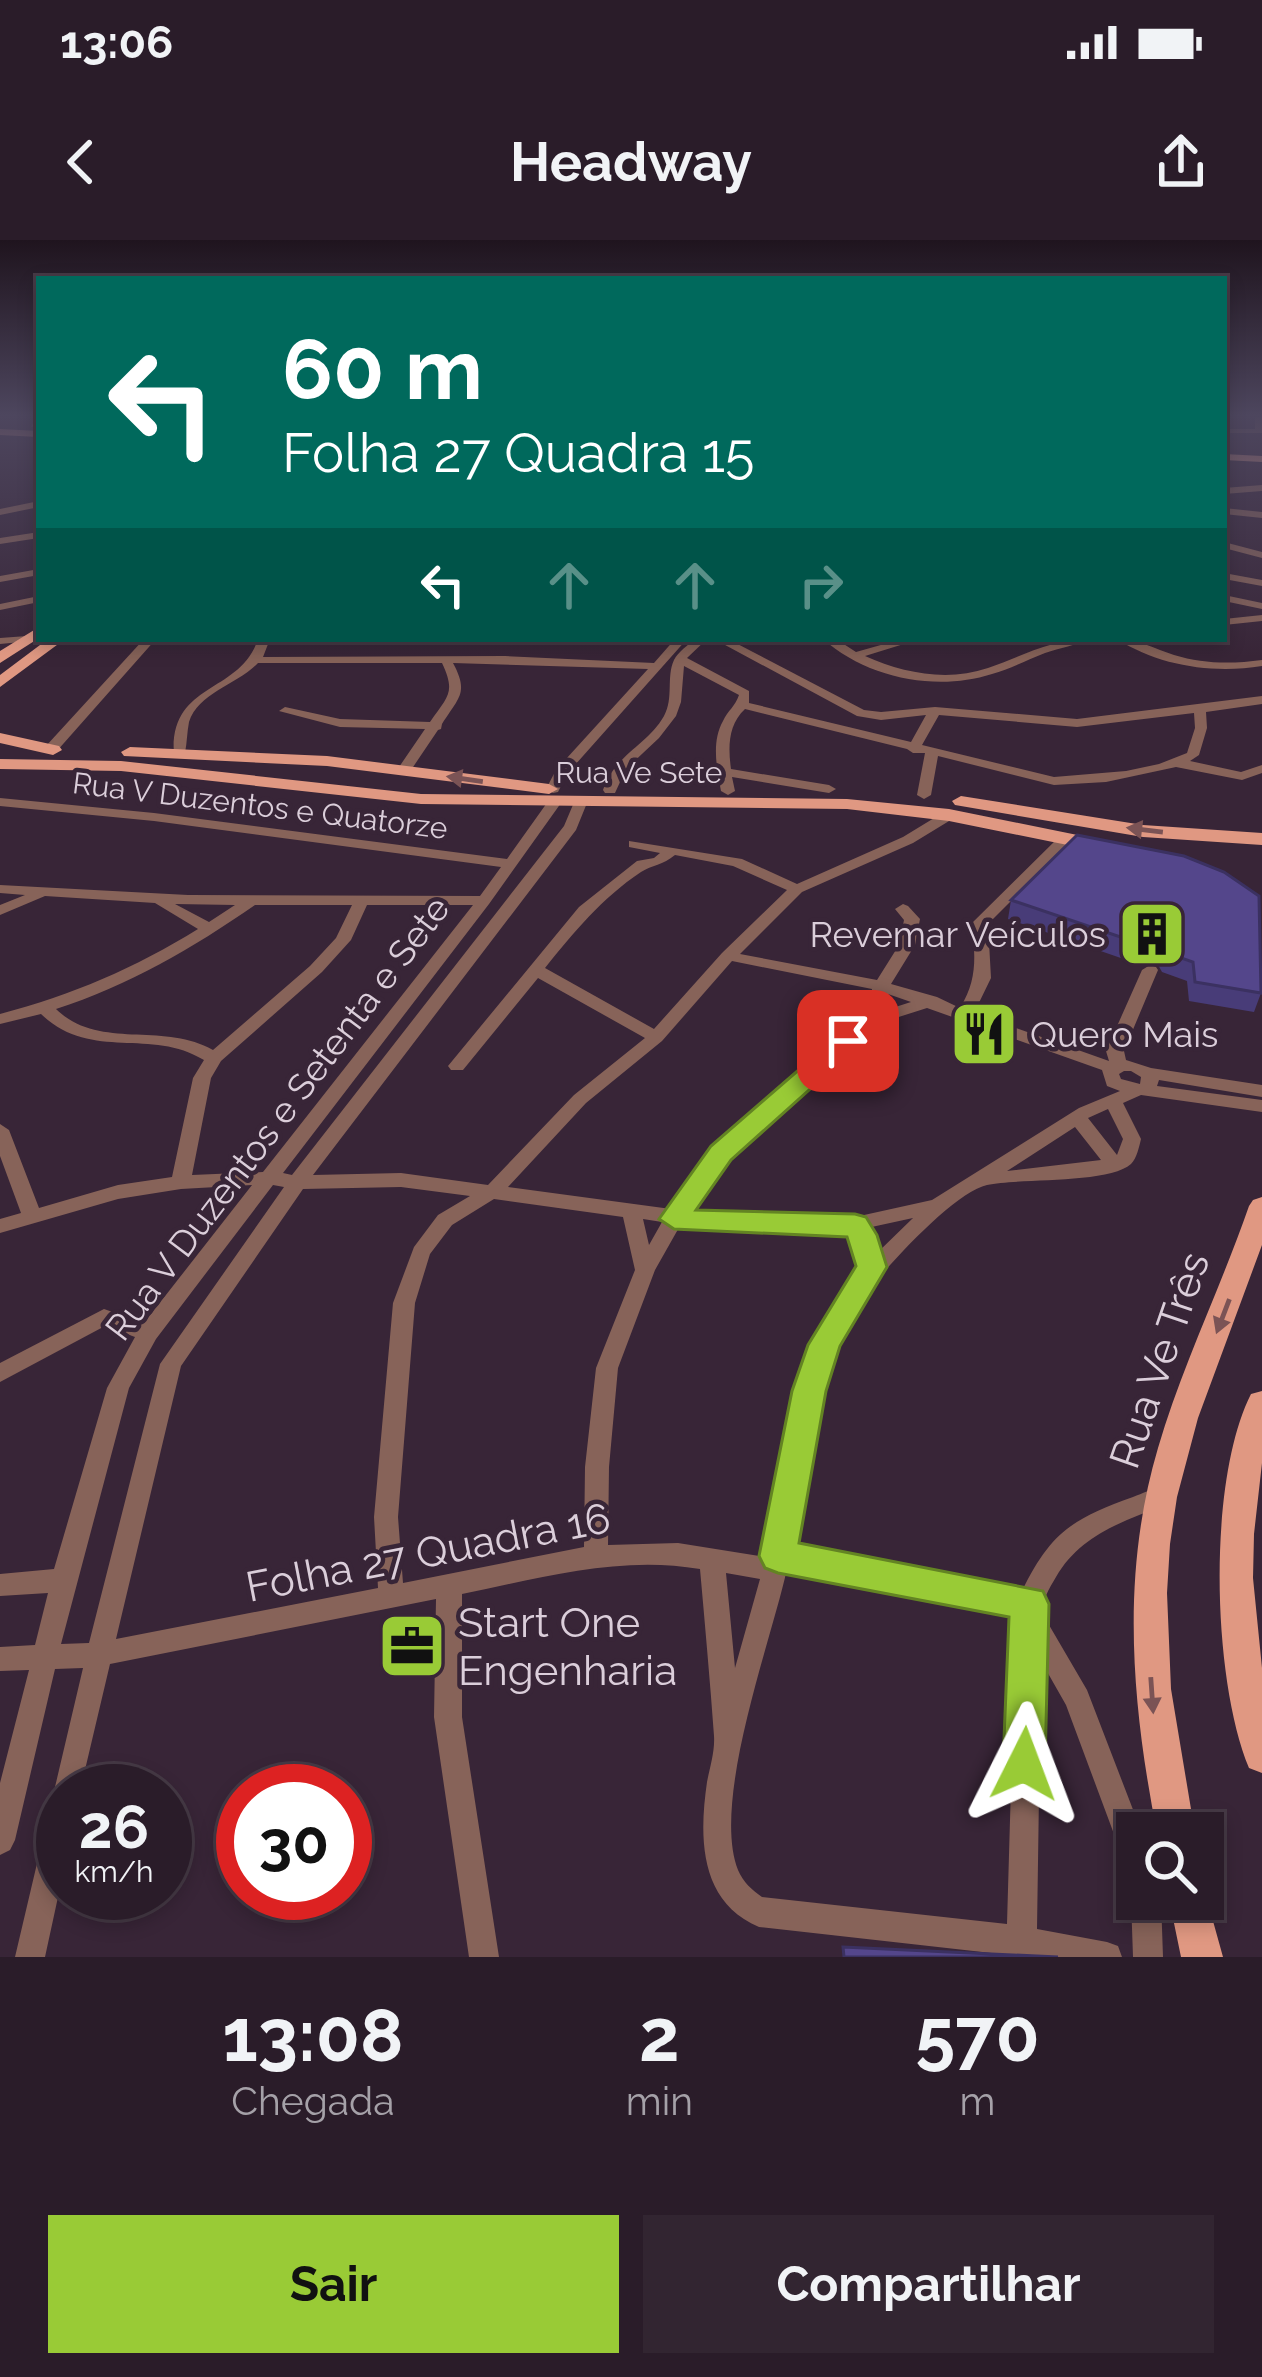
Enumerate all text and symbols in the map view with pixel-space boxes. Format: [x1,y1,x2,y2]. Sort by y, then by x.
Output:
text: 13:06 [60,16,173,69]
icon: back [48,129,114,195]
icon: share [1148,129,1214,195]
text: Headway [510,130,752,194]
text: 60 m [282,320,483,419]
icon: left [84,324,240,480]
text: Folha 27 Quadra 15 [282,421,754,485]
icon: left [410,552,476,618]
icon: ahead [536,552,602,618]
icon: ahead [662,552,728,618]
icon: right [788,552,854,618]
street label: Rua Ve Sete [556,755,722,790]
street label: Rua V Duzentos e Quatorze [71,765,450,846]
one-way arrow [446,769,483,788]
one-way arrow [1126,821,1164,840]
street label: Rua V Duzentos e Setenta e Sete [96,888,458,1348]
building icon: Revemar Veículos [1117,899,1187,969]
place label: Revemar Veículos [810,913,1106,955]
pin [797,990,899,1092]
restaurant icon: Quero Mais [949,999,1019,1069]
icon: arrive [815,1008,881,1074]
place label: Quero Mais [1030,1013,1218,1055]
street label: Rua Ve Três [1100,1246,1219,1474]
one-way arrow [1212,1298,1231,1334]
street label: Folha 27 Quadra 16 [242,1493,614,1612]
place label: Start One Engenharia [458,1598,677,1695]
office icon: Start One Engenharia [377,1611,447,1681]
one-way arrow [1143,1677,1162,1714]
position arrow [961,1701,1087,1827]
speed limit sign: 30 [216,1764,372,1920]
text: 26 [79,1792,149,1862]
map controls [1116,1812,1224,1920]
button: search [1116,1812,1224,1920]
text: km/h [74,1854,154,1889]
text: 13:08 [222,1993,404,2078]
text: 2 [639,1993,680,2078]
text: 570 [915,1993,1040,2078]
text: Chegada [231,2078,395,2124]
text: min [626,2078,693,2124]
text: m [960,2078,995,2124]
button: Sair [48,2215,619,2353]
button: Compartilhar [643,2215,1214,2353]

